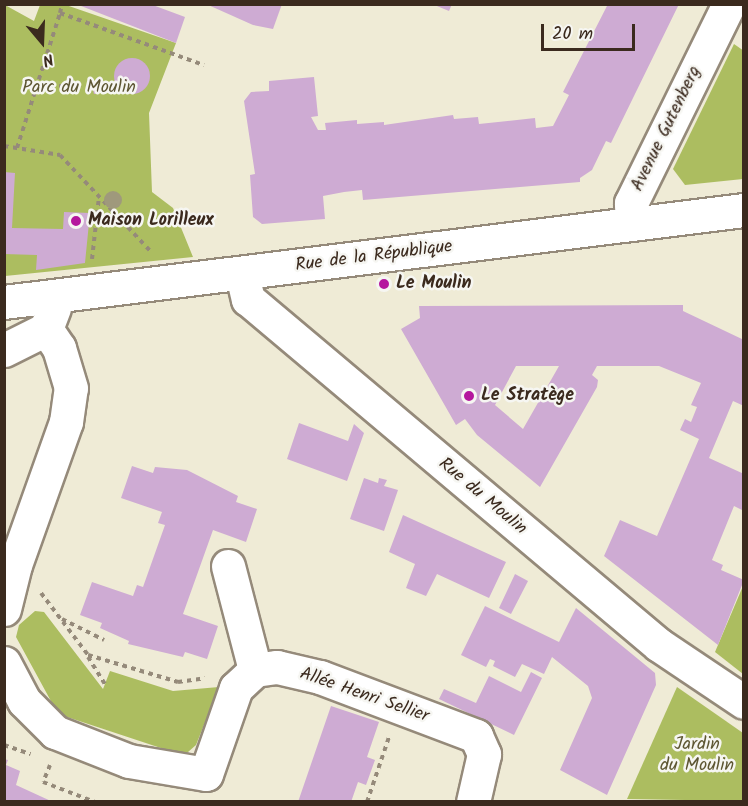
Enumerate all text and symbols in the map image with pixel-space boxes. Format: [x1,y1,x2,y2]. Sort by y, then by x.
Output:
north arrow [12,12,72,72]
scale bar [544,12,638,50]
text: 20 m [552,20,593,49]
text: N [39,46,57,73]
street label: Avenue Gutenberg [627,63,707,195]
park label: Parc du Moulin [22,77,136,99]
place label: Maison Lorilleux [88,210,214,232]
marker: Maison Lorilleux [69,214,83,228]
street label: Rue de la République [294,237,454,277]
place label: Le Moulin [396,273,472,295]
marker: Le Moulin [377,277,391,291]
place label: Le Stratège [481,385,574,407]
marker: Le Stratège [462,389,476,403]
street label: Rue du Moulin [433,454,531,540]
street label: Allée Henri Sellier [297,664,431,728]
park label: Jardin du Moulin [660,735,734,777]

